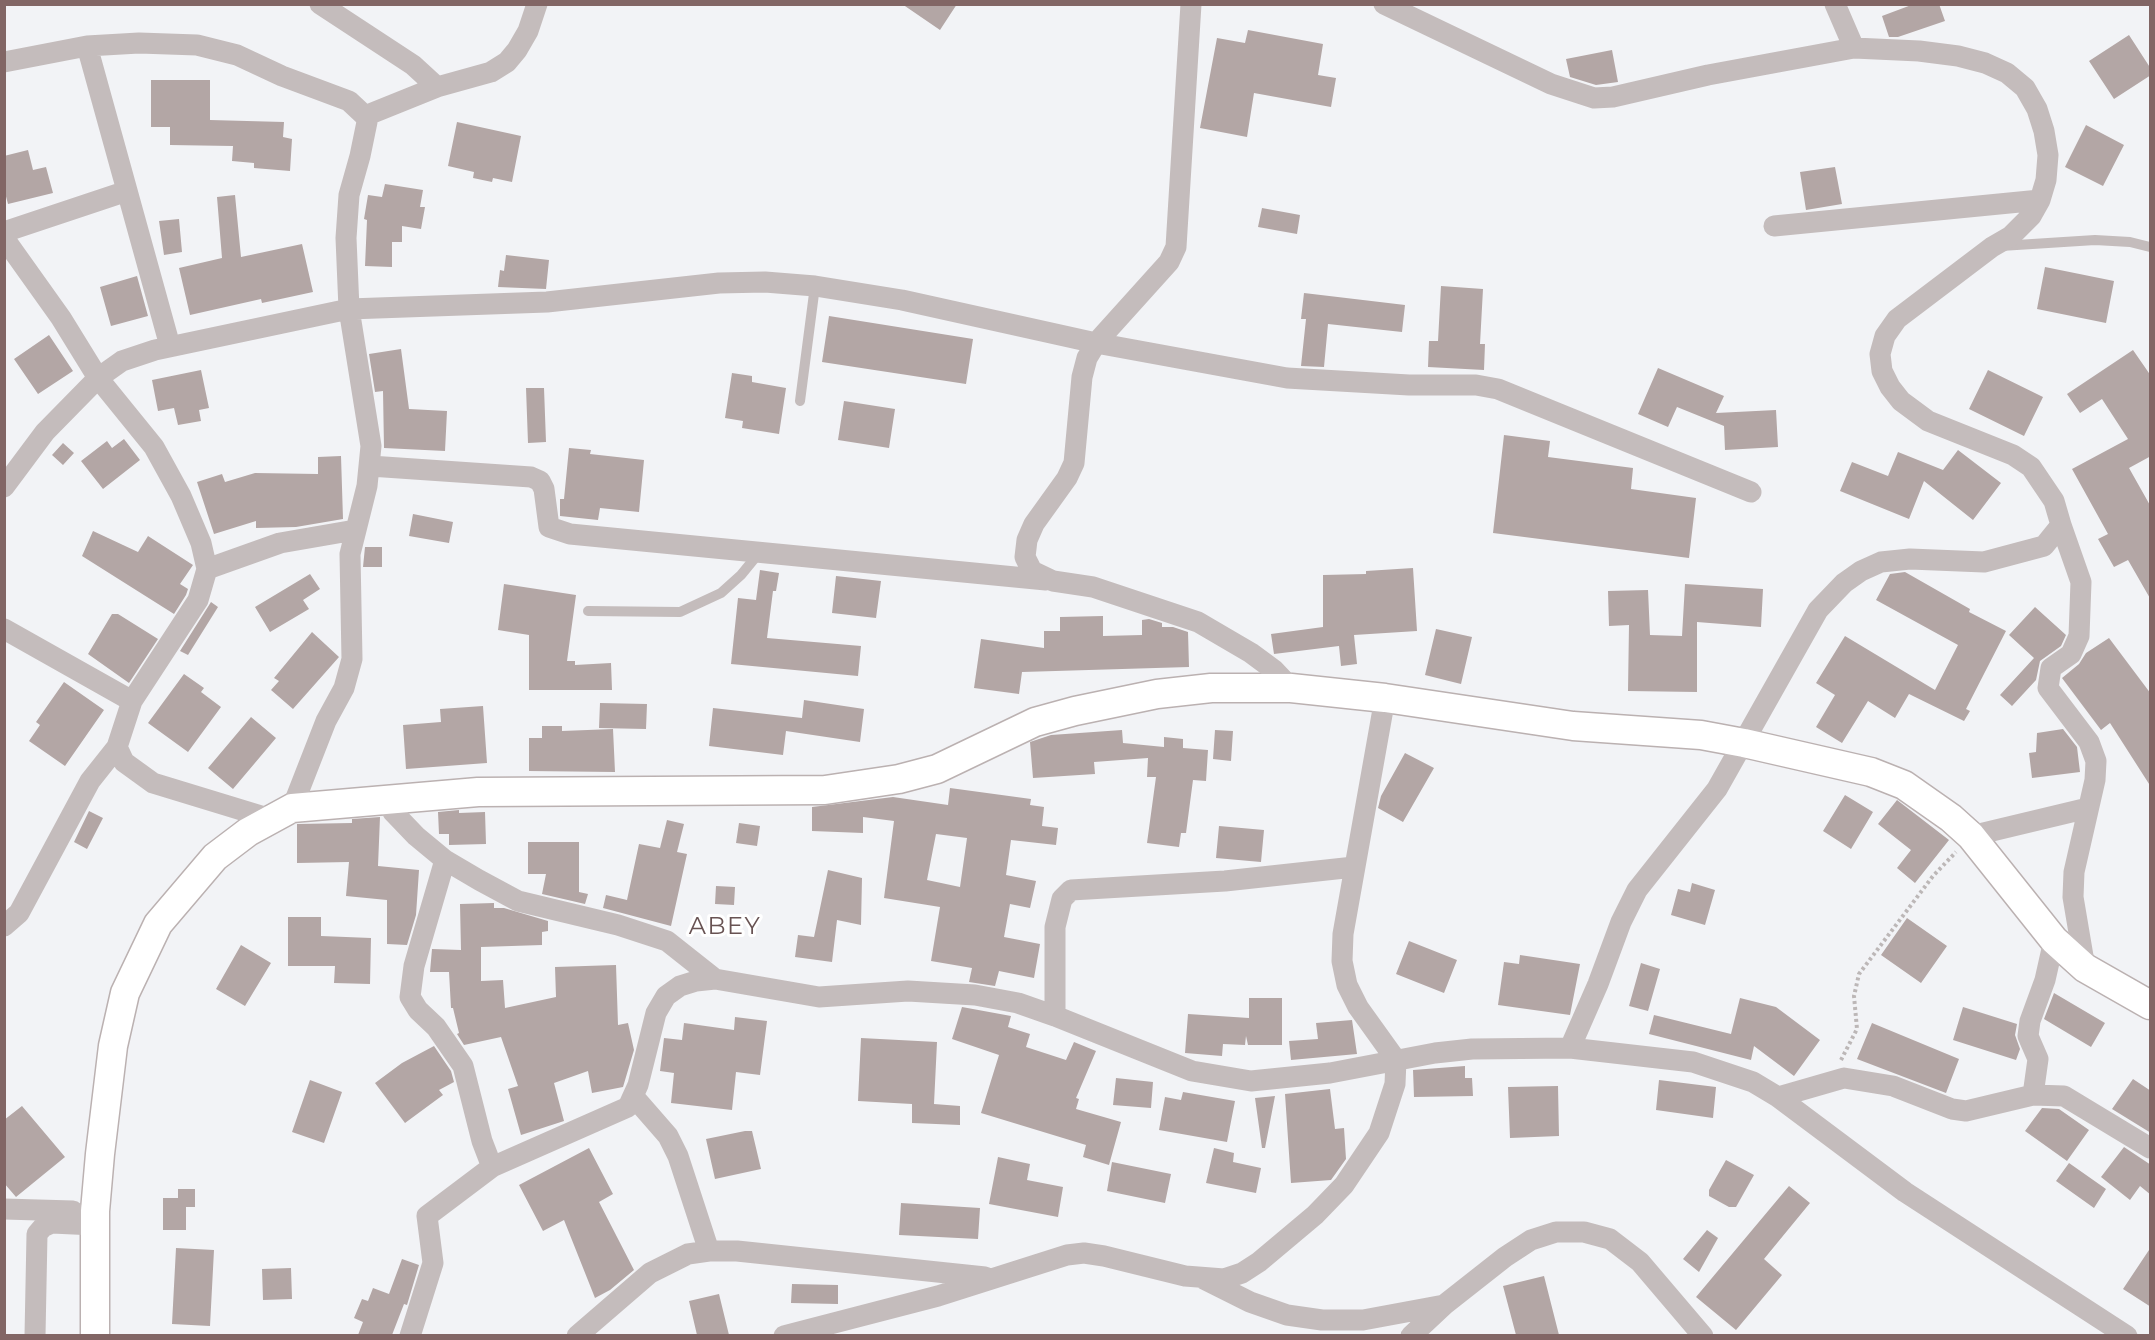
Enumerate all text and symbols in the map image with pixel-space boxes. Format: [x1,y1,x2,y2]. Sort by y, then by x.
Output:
district label: ABEY [689,913,761,941]

